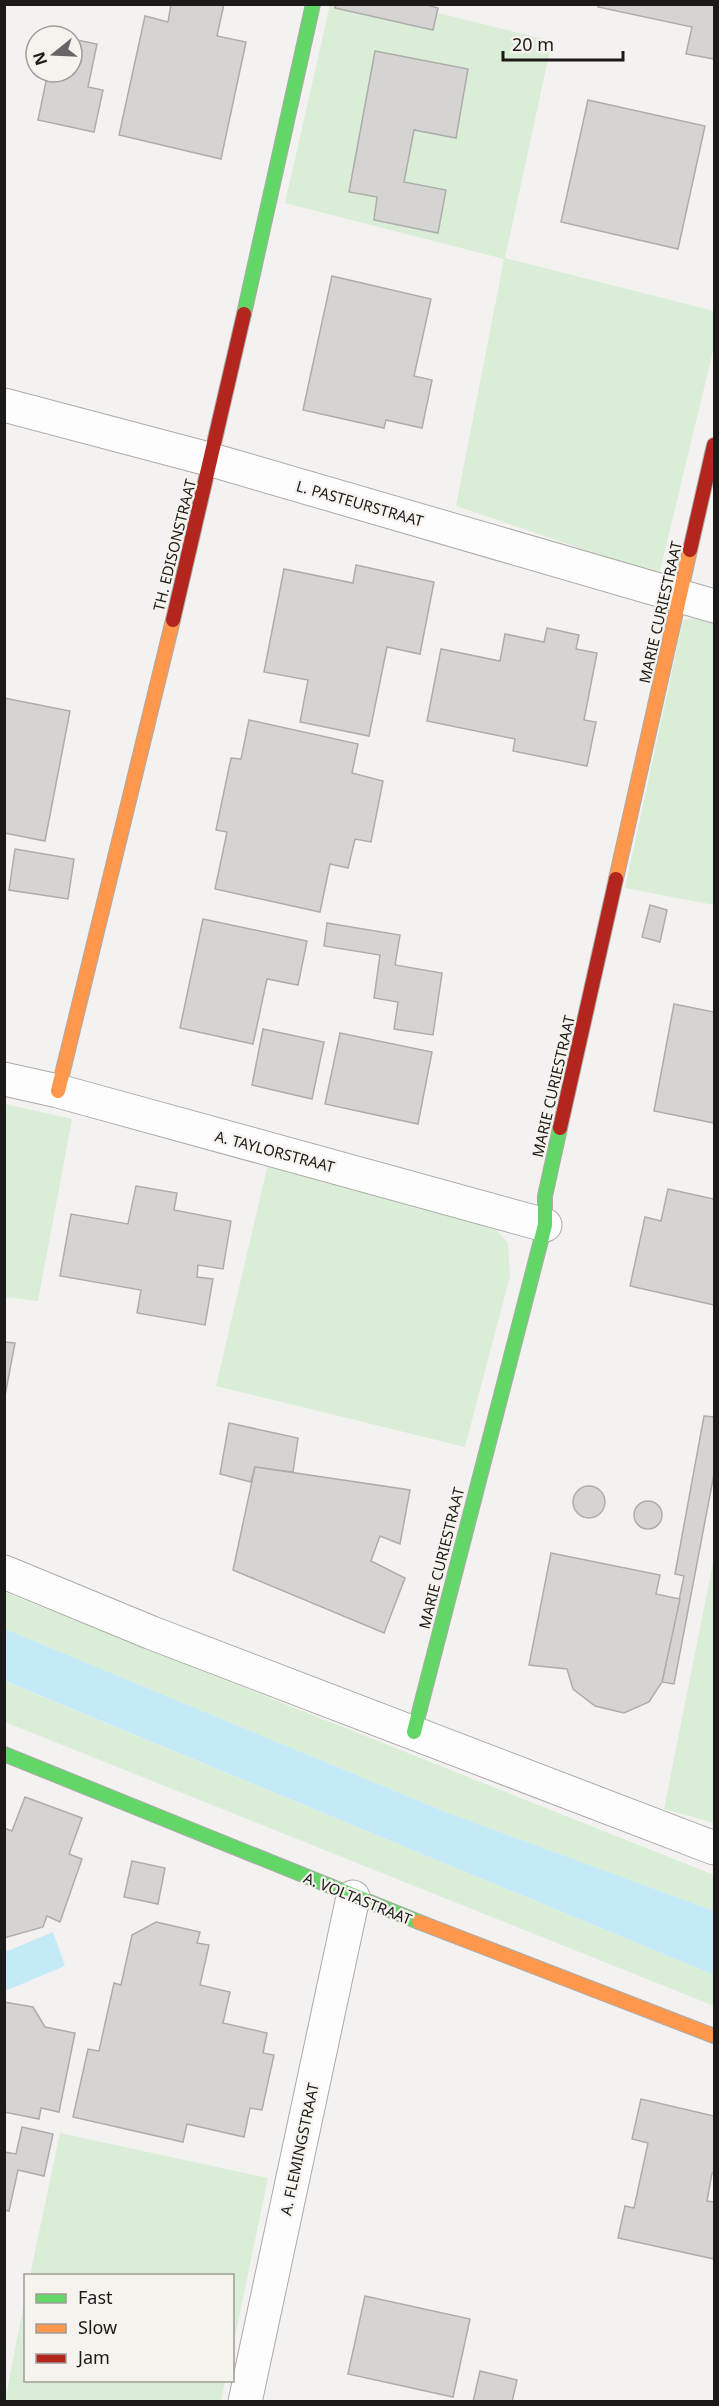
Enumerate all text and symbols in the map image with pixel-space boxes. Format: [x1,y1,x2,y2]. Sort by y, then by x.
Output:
north arrow [24,24,84,84]
scale bar [503,24,623,62]
text: 20 m [512,32,554,56]
text: N [27,49,52,68]
street label: L. PASTEURSTRAAT [294,475,426,531]
street label: TH. EDISONSTRAAT [148,476,200,613]
street label: MARIE CURIESTRAAT [634,538,686,685]
street label: MARIE CURIESTRAAT [527,1012,579,1159]
street label: A. TAYLORSTRAAT [213,1125,338,1177]
street label: MARIE CURIESTRAAT [414,1484,468,1631]
street label: A. VOLTASTRAAT [301,1867,416,1929]
street label: A. FLEMINGSTRAAT [275,2080,323,2217]
legend [24,2274,234,2382]
text: Fast [78,2285,113,2309]
text: Slow [78,2315,117,2339]
text: Jam [76,2345,110,2369]

